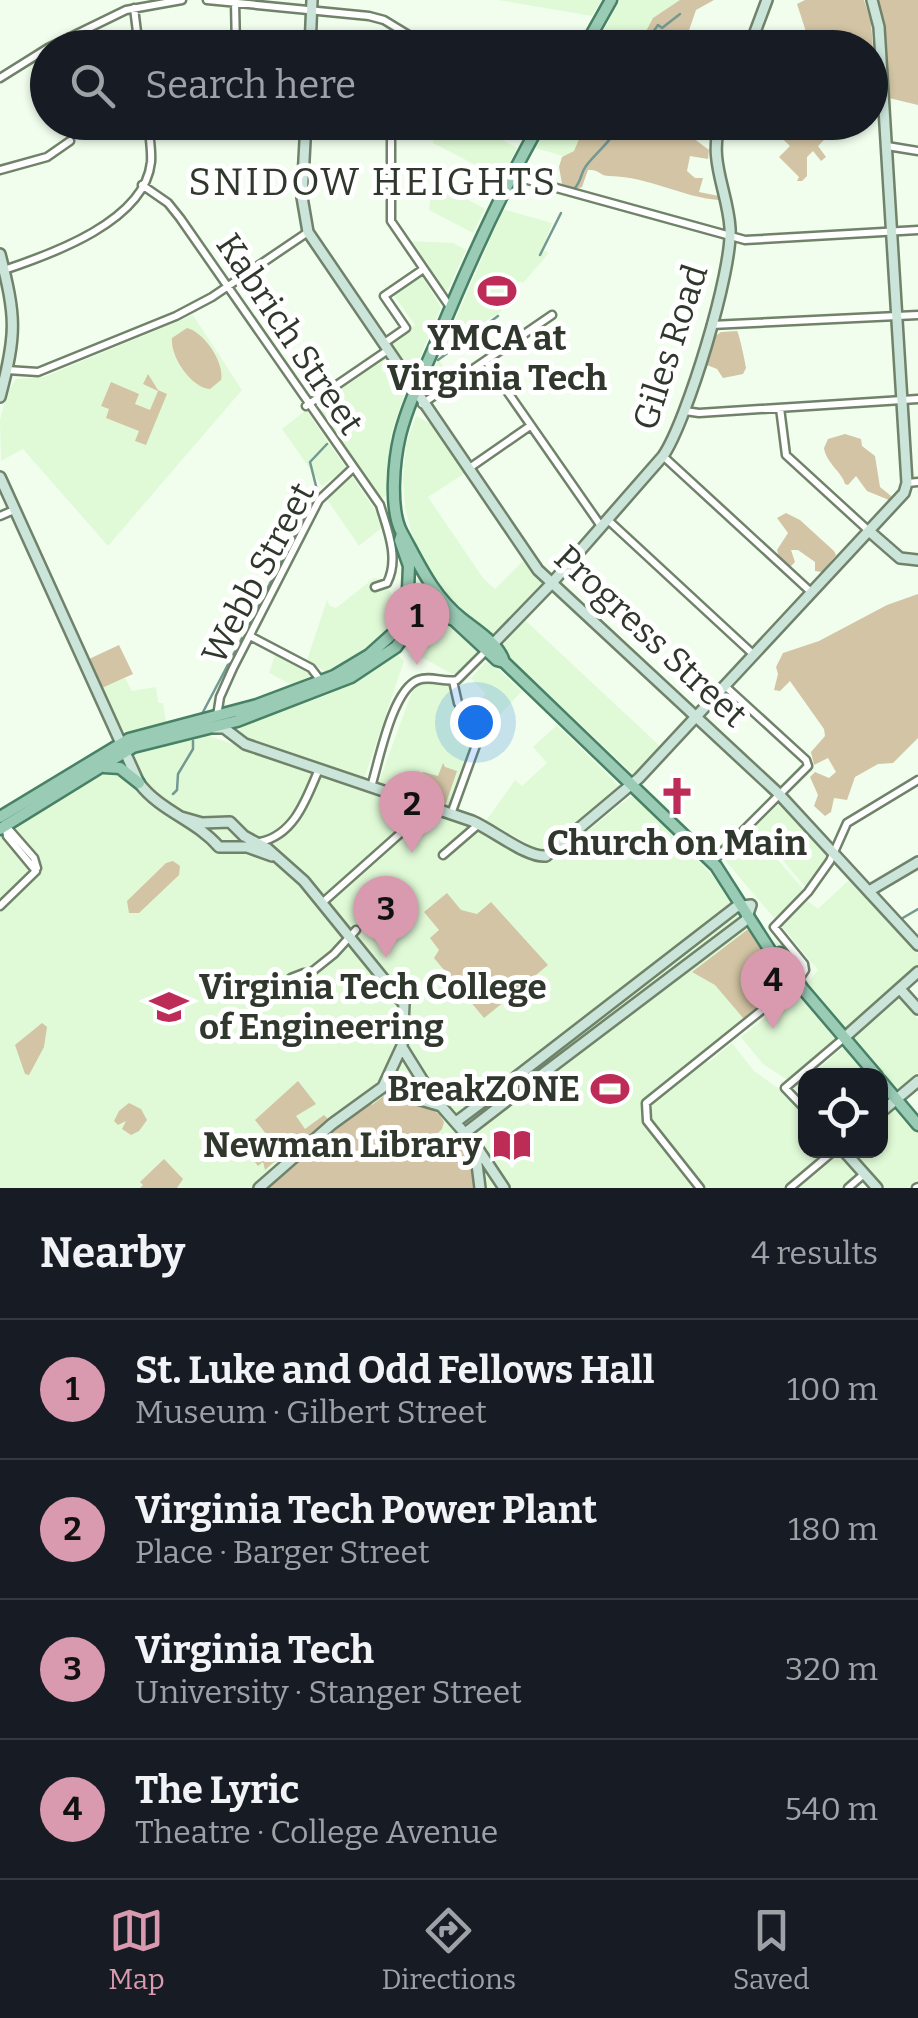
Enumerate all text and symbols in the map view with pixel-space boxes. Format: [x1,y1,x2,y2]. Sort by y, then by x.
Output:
search box [30,30,888,140]
icon: search [65,58,120,113]
text: Search here [145,62,356,108]
district label: SNIDOW HEIGHTS [188,159,558,205]
street label: Kabrich Street [207,226,373,443]
street label: Giles Road [624,259,716,435]
sports icon: YMCA at Virginia Tech [476,270,518,312]
place label: YMCA at Virginia Tech [387,317,607,399]
street label: Webb Street [193,475,323,671]
street label: Progress Street [546,536,756,736]
pin: 1 [384,582,450,665]
your location [450,697,501,748]
pin: 2 [380,770,444,853]
church icon: Church on Main [656,775,698,817]
place label: Church on Main [547,822,808,864]
pin: 3 [354,876,418,958]
pin: 4 [740,946,806,1029]
place label: Virginia Tech College of Engineering [199,966,547,1048]
school or university icon: Virginia Tech College of Engineering [148,986,190,1028]
place label: BreakZONE [387,1068,580,1110]
sports icon: BreakZONE [589,1068,631,1110]
map controls [798,1068,888,1158]
button: locate [798,1068,888,1158]
place label: Newman Library [203,1124,483,1166]
library icon: Newman Library [491,1124,533,1166]
text: Nearby [40,1228,185,1278]
text: 4 results [751,1234,878,1272]
text: St. Luke and Odd Fellows Hall [135,1347,654,1393]
text: 1 [66,1370,79,1408]
text: 100 m [787,1370,878,1408]
text: Museum · Gilbert Street [135,1393,487,1431]
text: Virginia Tech Power Plant [135,1487,597,1533]
text: 2 [63,1510,82,1548]
text: 180 m [788,1510,878,1548]
text: Place · Barger Street [135,1533,430,1571]
text: Virginia Tech [135,1627,374,1673]
text: 3 [63,1650,82,1688]
text: 320 m [785,1650,878,1688]
text: University · Stanger Street [135,1673,522,1711]
text: The Lyric [135,1767,299,1813]
text: 4 [63,1790,82,1828]
text: 540 m [785,1790,878,1828]
text: Theatre · College Avenue [135,1813,498,1851]
tab: Map [108,1903,165,1996]
tab: Directions [381,1903,516,1996]
tab: Saved [733,1903,810,1996]

